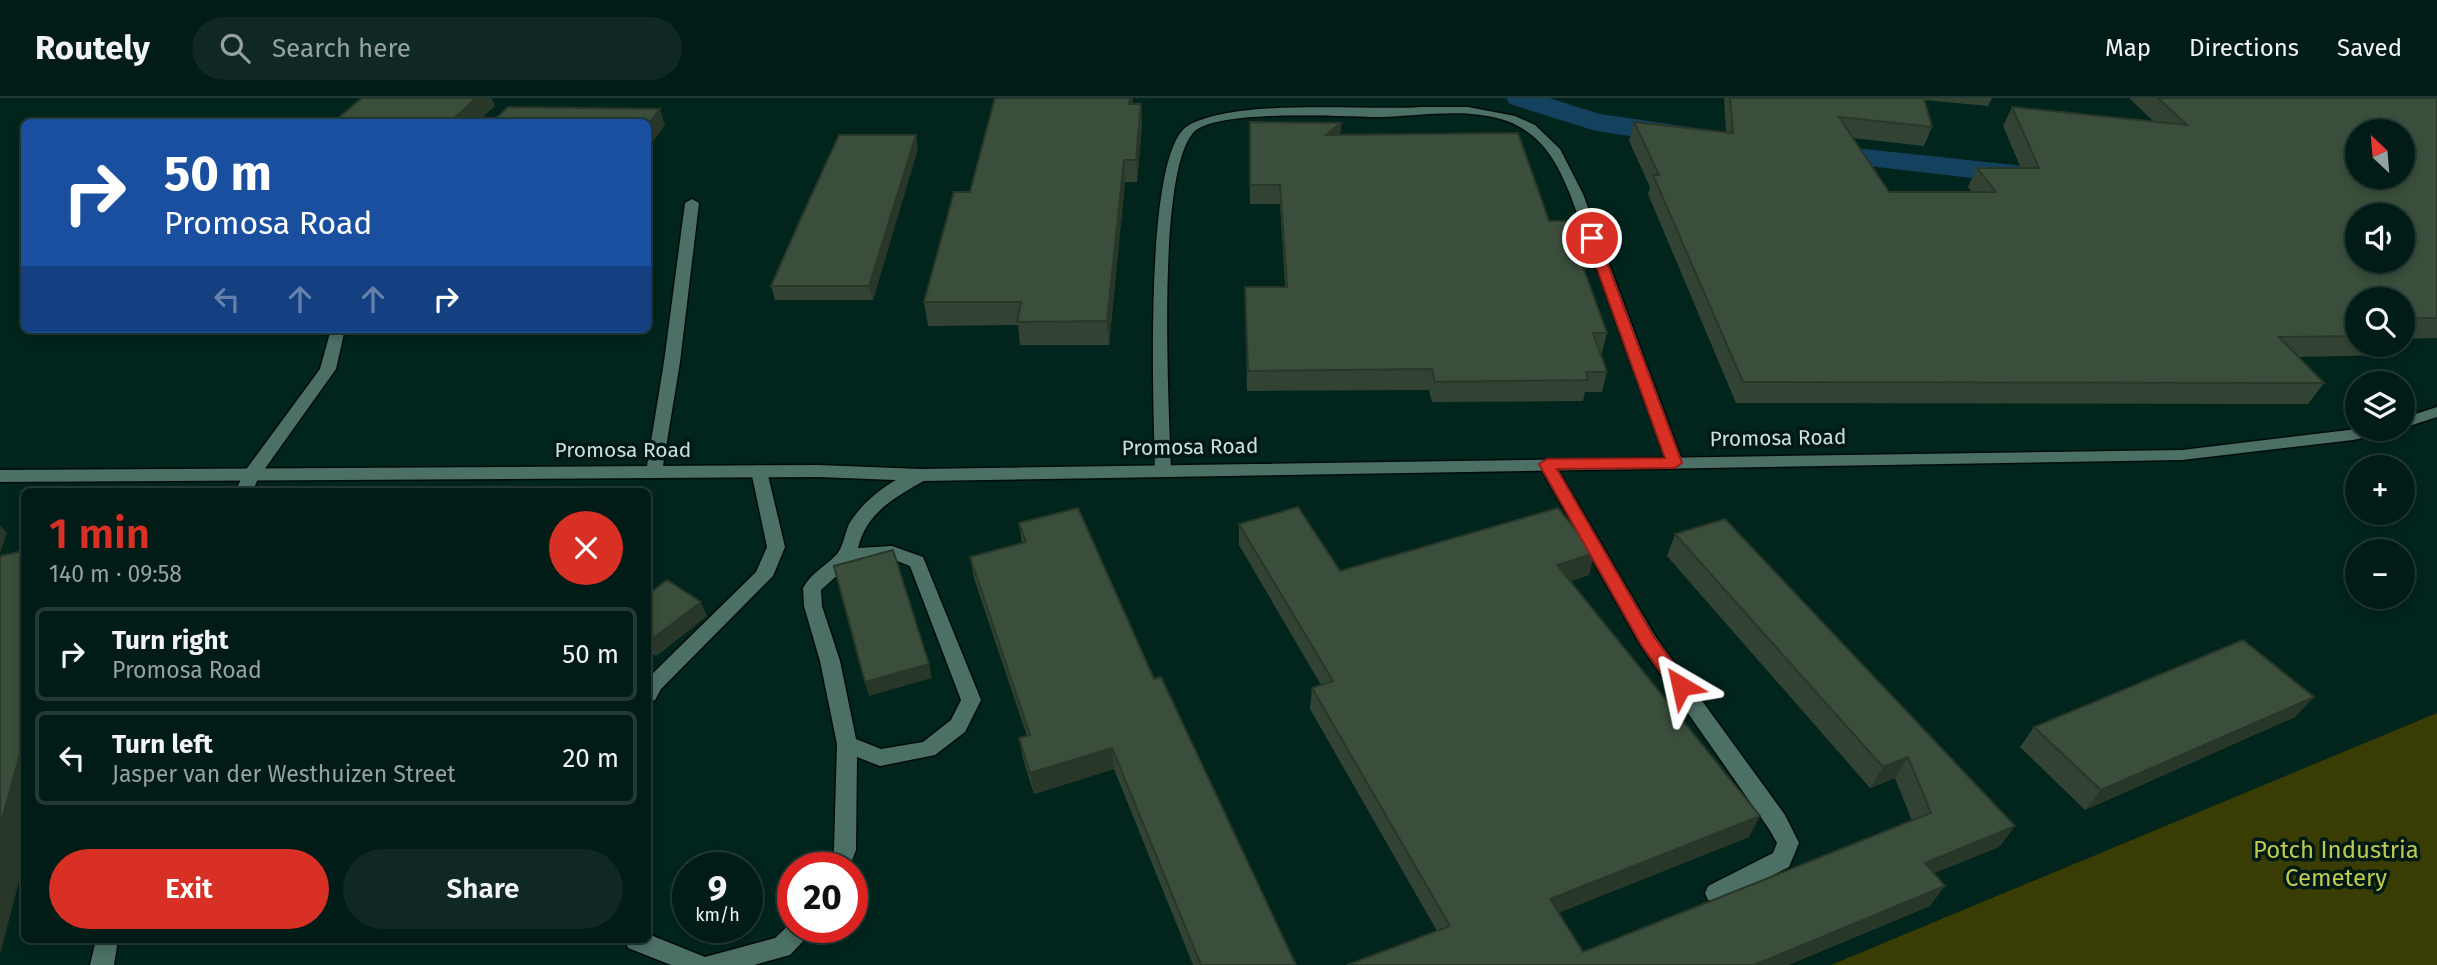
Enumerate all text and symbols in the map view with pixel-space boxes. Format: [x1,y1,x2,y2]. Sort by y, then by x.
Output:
search box [192,17,682,80]
text: Routely [35,28,150,68]
icon: search [216,29,254,67]
text: Search here [272,33,411,64]
text: Map [2105,34,2151,62]
text: Directions [2189,34,2299,62]
text: Saved [2337,34,2402,62]
north arrow [2345,119,2415,189]
map controls [2345,119,2415,609]
text: 50 m [164,144,272,203]
icon: right [49,147,140,238]
button: sound [2345,203,2415,273]
text: Promosa Road [164,204,372,242]
pin [1562,208,1622,268]
icon: arrive [1573,219,1611,257]
icon: left [208,280,246,318]
icon: ahead [281,280,319,318]
icon: ahead [354,280,392,318]
icon: right [427,280,465,318]
button: search [2345,287,2415,357]
button: layers [2345,371,2415,441]
street label: Promosa Road [1709,424,1847,452]
street label: Promosa Road [1121,433,1259,461]
street label: Promosa Road [555,437,691,463]
button: + [2345,455,2415,525]
text: 1 min [49,509,150,559]
button: close [549,511,623,585]
button: − [2345,539,2415,609]
text: 140 m · 09:58 [49,560,182,588]
text: Turn right [112,625,229,656]
icon: right [53,635,91,673]
text: 50 m [562,639,619,670]
position arrow [1644,649,1718,723]
text: Promosa Road [112,656,262,684]
text: Turn left [112,729,213,760]
icon: left [53,739,91,777]
text: 20 m [562,743,619,774]
text: Jasper van der Westhuizen Street [112,760,456,788]
park label: Potch Industria Cemetery [2253,836,2419,892]
button: Exit [49,849,329,929]
button: Share [343,849,623,929]
speed limit sign: 20 [777,852,868,943]
text: 9 [708,867,727,909]
text: km/h [695,904,740,926]

